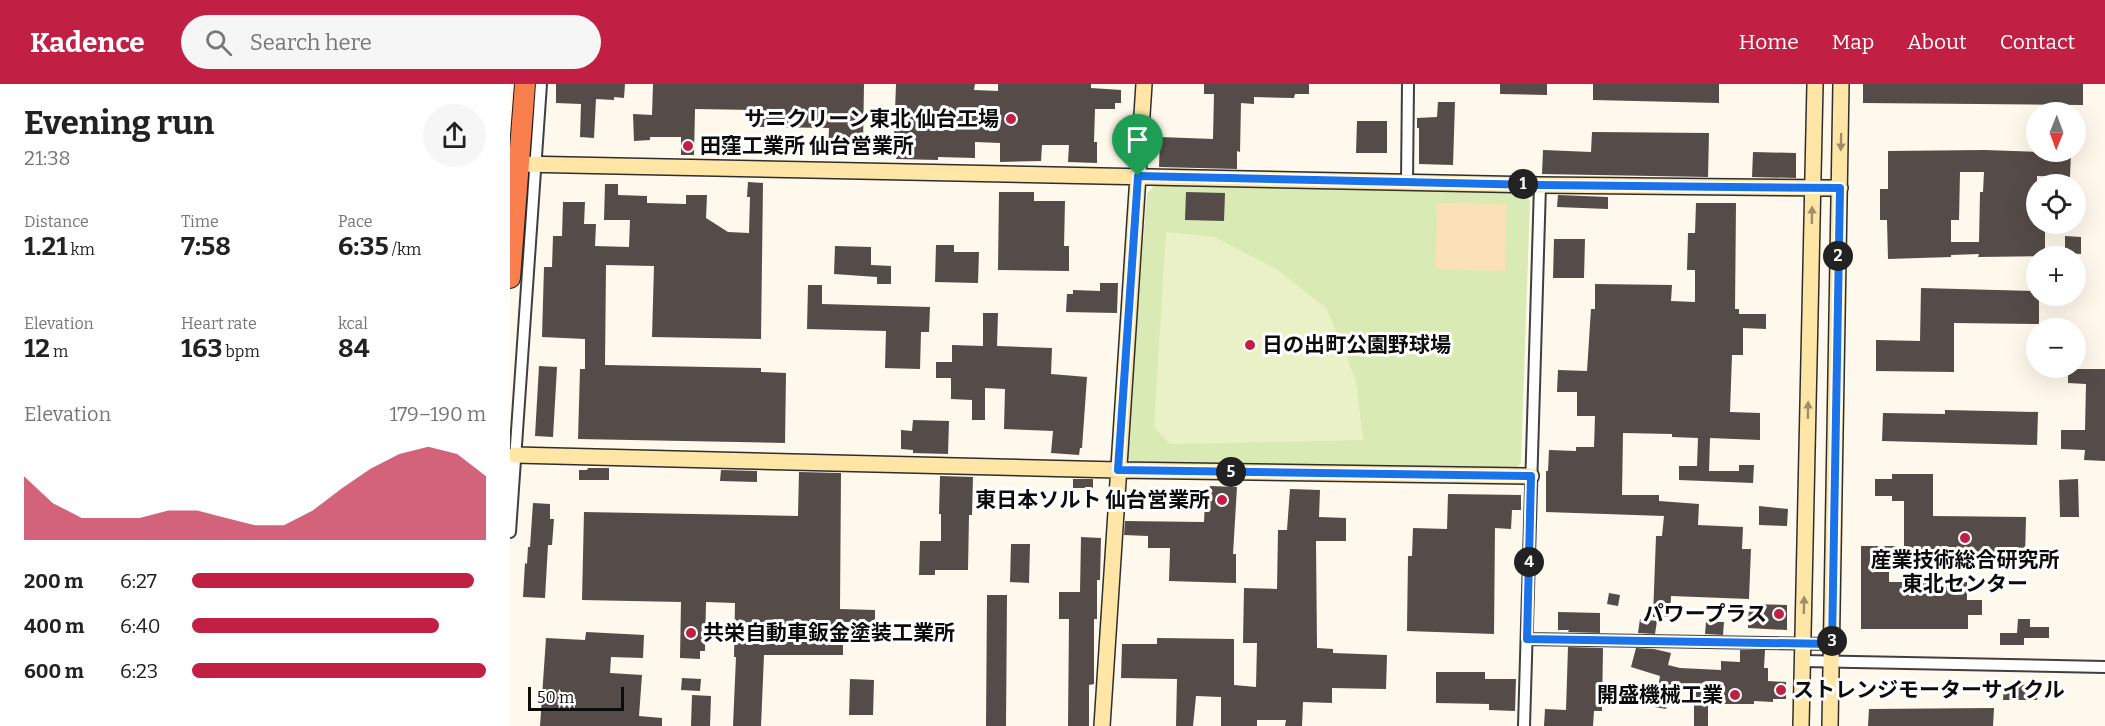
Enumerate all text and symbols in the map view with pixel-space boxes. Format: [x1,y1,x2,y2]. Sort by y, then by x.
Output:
search box [181,15,601,69]
text: Kadence [30,26,145,59]
icon: search [202,26,235,59]
text: Search here [250,29,372,56]
text: Home [1739,29,1799,55]
text: Map [1832,29,1874,55]
text: About [1907,29,1967,55]
text: Contact [2000,29,2075,55]
north arrow [2026,102,2086,162]
map controls [2026,102,2086,378]
text: Evening run [24,103,214,143]
button: share [423,104,486,167]
place label: サニクリーン東北 仙台工場 [744,106,999,132]
marker: サニクリーン東北 仙台工場 [1004,112,1018,126]
pin [1112,114,1163,176]
icon: arrive [1121,123,1154,156]
place label: 田窪工業所 仙台営業所 [700,133,914,159]
one-way arrow [1836,133,1845,152]
marker: 田窪工業所 仙台営業所 [681,139,695,153]
text: 21:38 [24,146,71,170]
pin: 1 [1508,169,1538,199]
text: 1 [1520,174,1526,193]
button: locate [2026,174,2086,234]
one-way arrow [1807,205,1817,224]
text: Distance [24,212,89,231]
text: Time [181,212,219,231]
text: Pace [338,212,373,231]
text: 1.21 [24,231,67,262]
text: 7:58 [181,231,231,262]
text: 6:35 [338,231,389,262]
text: km [67,240,95,259]
text: /km [389,240,421,259]
pin: 2 [1823,241,1853,271]
text: 2 [1833,246,1843,265]
button: + [2026,246,2086,306]
text: Elevation [24,314,94,333]
text: Heart rate [181,314,257,333]
text: kcal [338,314,368,333]
button: − [2026,318,2086,378]
place label: 日の出町公園野球場 [1262,332,1451,358]
text: 12 [24,333,50,364]
text: 163 [181,333,222,364]
text: 84 [338,333,370,364]
marker: 日の出町公園野球場 [1243,338,1257,352]
text: m [50,342,68,361]
text: bpm [222,342,260,361]
one-way arrow [1803,400,1813,419]
text: Elevation [24,402,111,426]
text: 179–190 m [389,402,486,426]
pin: 5 [1216,457,1246,487]
text: 5 [1227,462,1235,481]
place label: 東日本ソルト 仙台営業所 [975,487,1210,513]
marker: 東日本ソルト 仙台営業所 [1215,493,1229,507]
marker: 産業技術総合研究所 東北センター [1958,531,1972,545]
pin: 4 [1514,547,1544,577]
place label: 産業技術総合研究所 東北センター [1871,547,2060,597]
text: 4 [1524,552,1534,571]
text: 200 m [24,569,83,593]
text: 6:27 [120,569,157,593]
one-way arrow [1800,595,1809,614]
place label: パワープラス [1643,601,1767,627]
marker: パワープラス [1772,607,1786,621]
text: 400 m [24,614,84,638]
text: 6:40 [120,614,160,638]
place label: 共栄自動車鈑金塗装工業所 [703,620,955,646]
marker: 共栄自動車鈑金塗装工業所 [684,626,698,640]
pin: 3 [1817,626,1847,656]
text: 3 [1827,631,1837,650]
text: 600 m [24,659,84,683]
text: 6:23 [120,659,158,683]
place label: ストレンジモーターサイクル [1793,677,2065,703]
place label: 開盛機械工業 [1597,682,1723,708]
marker: ストレンジモーターサイクル [1774,683,1788,697]
scale bar [528,684,624,712]
text: 50 m [537,688,574,707]
marker: 開盛機械工業 [1728,688,1742,702]

